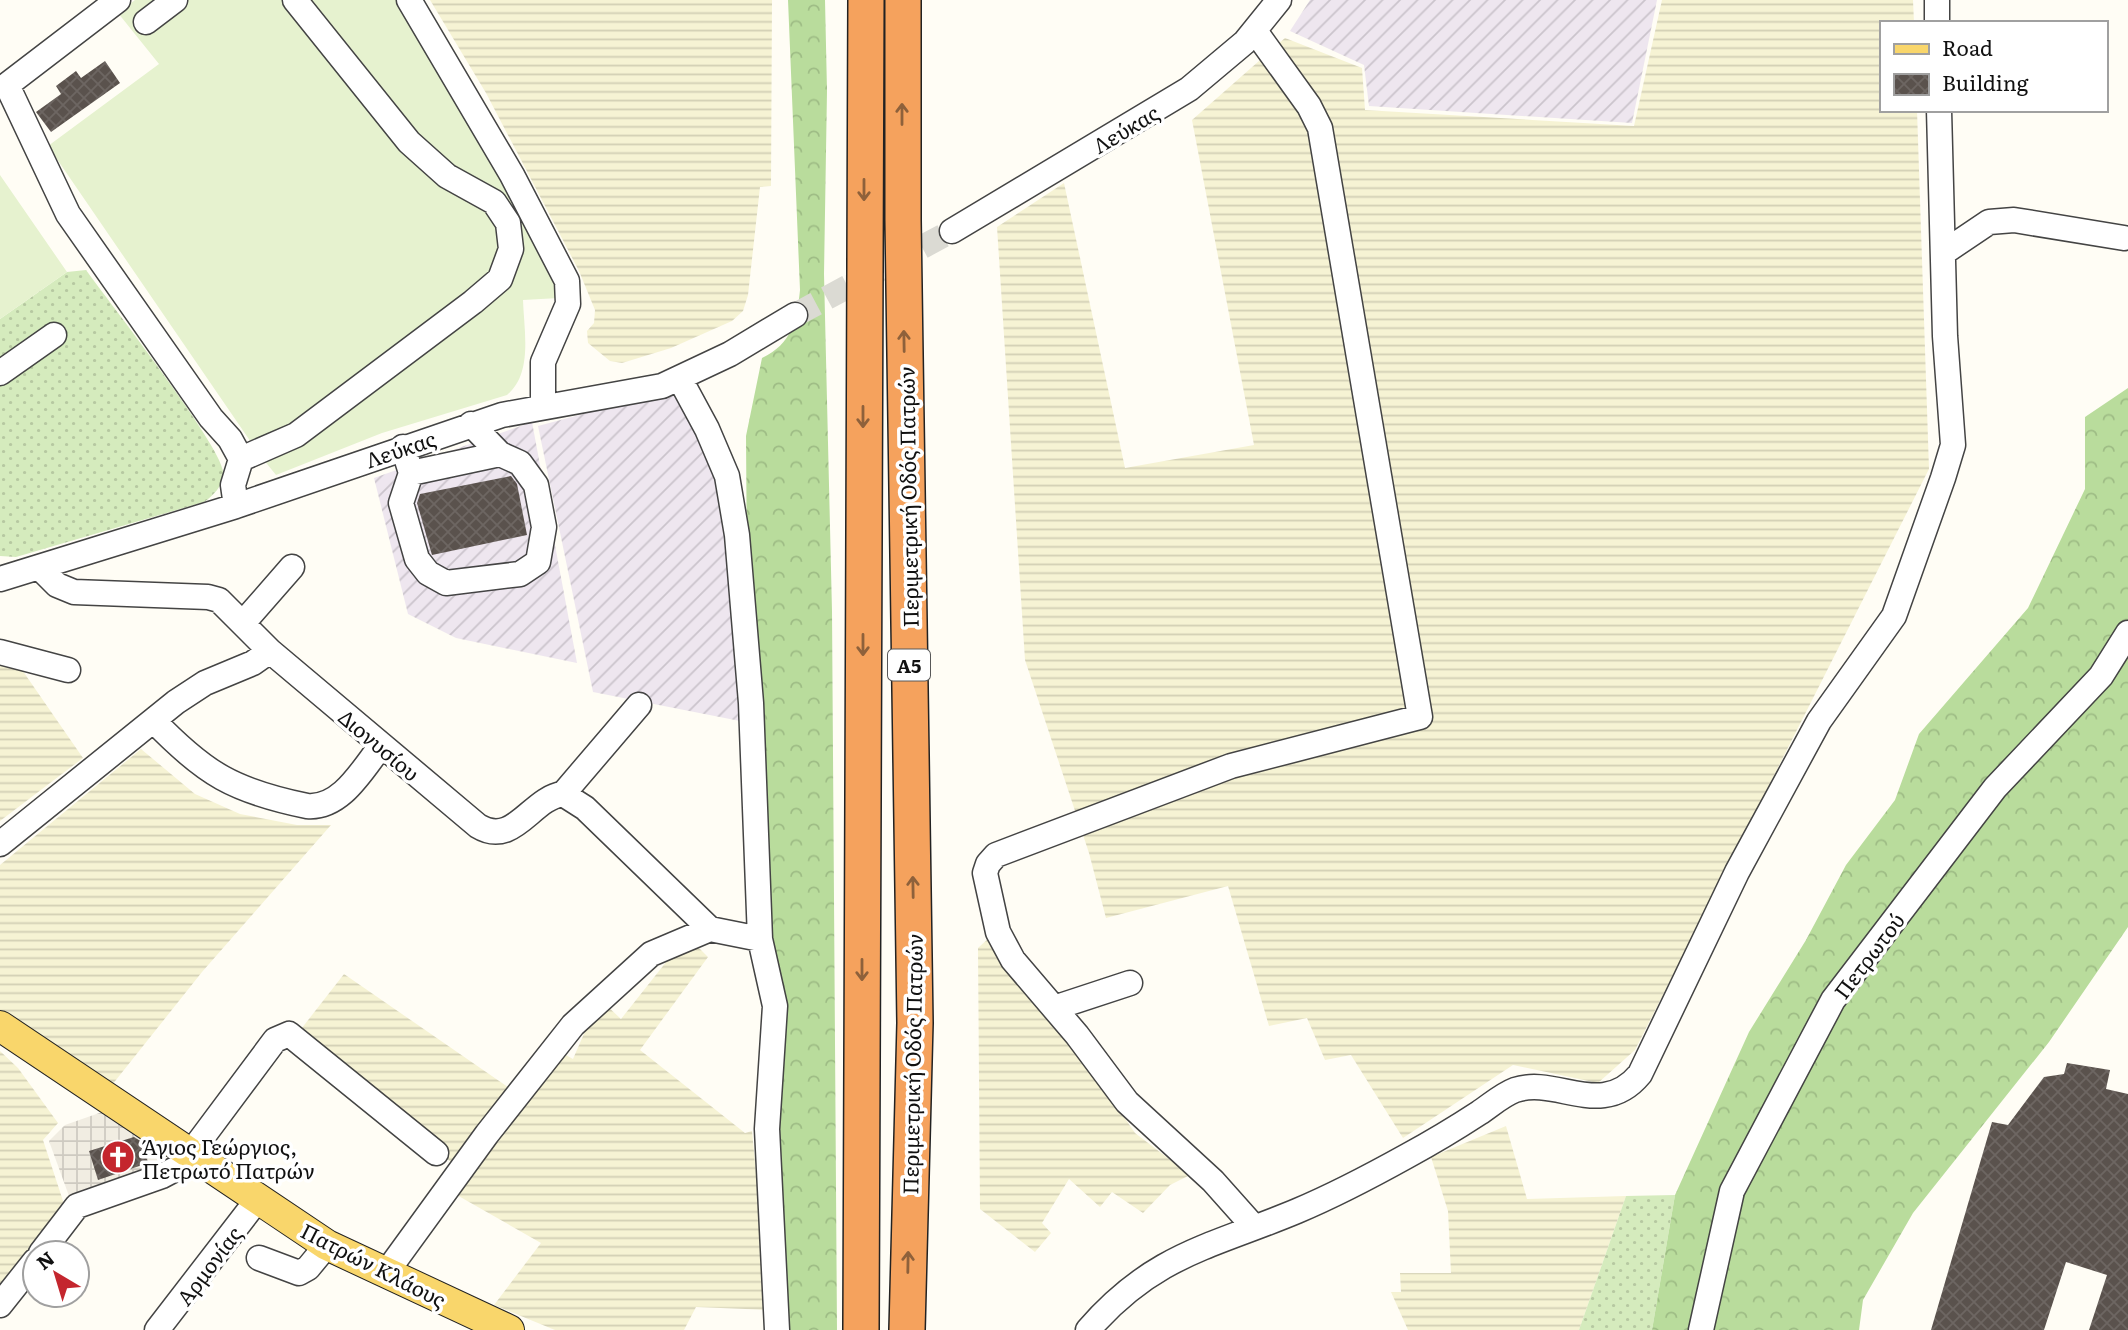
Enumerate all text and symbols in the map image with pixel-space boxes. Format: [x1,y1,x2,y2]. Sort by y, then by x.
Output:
legend [1880,21,2107,112]
text: Road [1942,31,1993,62]
text: Building [1942,66,2029,97]
street label: Λεύκας [1086,96,1164,160]
one-way arrow [895,103,909,126]
one-way arrow [857,178,871,201]
one-way arrow [898,330,911,353]
street label: Περιμετρική Οδός Πατρών [889,366,925,628]
one-way arrow [856,405,870,428]
street label: Λεύκας [361,422,439,474]
one-way arrow [856,633,870,656]
road number: Α5 [888,650,930,680]
street label: Διονυσίου [333,701,427,787]
one-way arrow [906,876,919,899]
street label: Πετρωτού [1825,905,1911,1005]
street label: Περιμετρική Οδός Πατρών [893,933,929,1195]
one-way arrow [855,958,869,981]
place label: Άγιος Γεώργιος, Πετρωτό Πατρών [142,1130,315,1185]
church icon: Άγιος Γεώργιος, Πετρωτό Πατρών [99,1138,137,1176]
street label: Πατρών Κλάους [296,1214,452,1314]
street label: Αρμονίας [168,1219,248,1311]
north arrow [21,1239,91,1309]
text: N [30,1244,60,1276]
one-way arrow [902,1251,915,1274]

